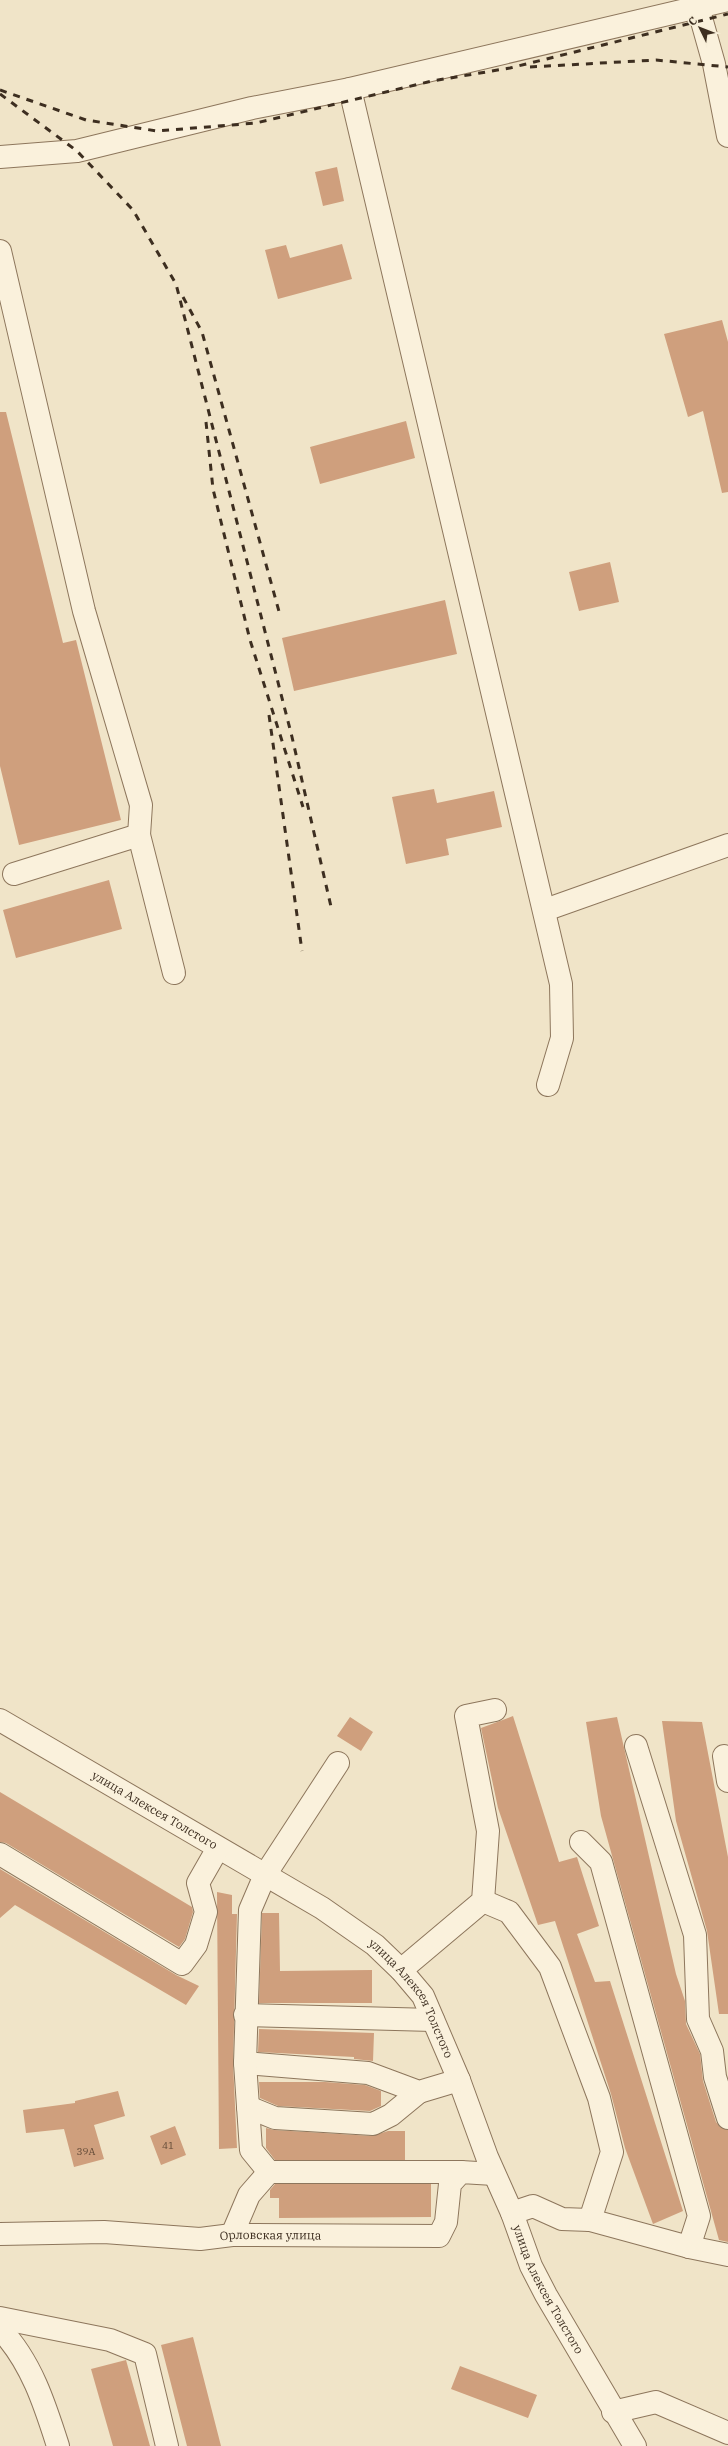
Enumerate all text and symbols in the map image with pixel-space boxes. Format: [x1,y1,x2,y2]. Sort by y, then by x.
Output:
north arrow [680,8,720,48]
text: С [685,14,700,29]
street label: улица Алексея Толстого [89,1767,221,1852]
street label: улица Алексея Толстого [366,1935,457,2060]
house number: 41 [162,2139,174,2152]
house number: 39А [77,2145,96,2158]
street label: улица Алексея Толстого [510,2223,587,2357]
street label: Орловская улица [219,2227,322,2243]

